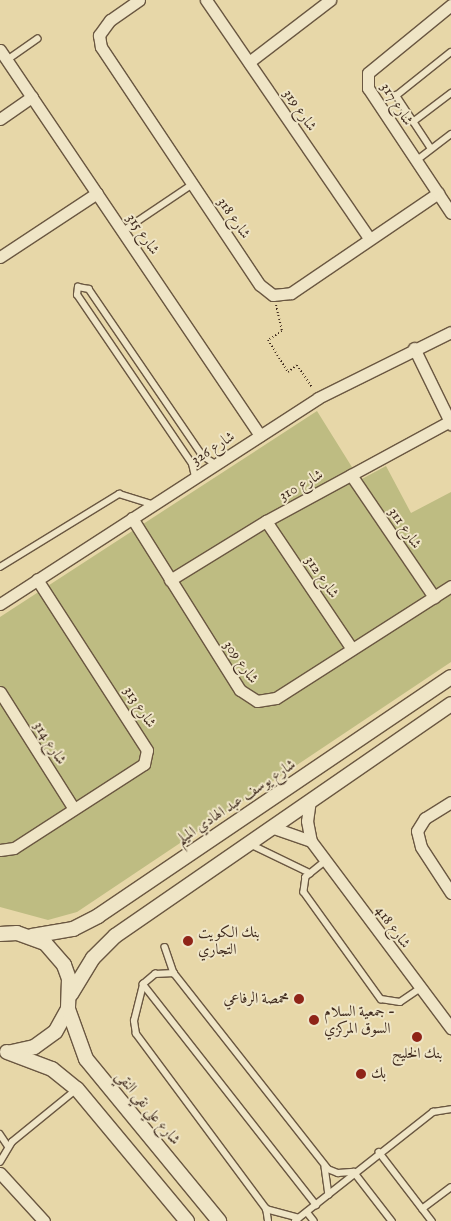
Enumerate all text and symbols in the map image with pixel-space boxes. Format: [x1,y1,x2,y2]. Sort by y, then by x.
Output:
street label: شارع 317 [377,79,417,129]
street label: شارع 319 [279,85,321,135]
street label: شارع 318 [214,194,254,242]
street label: شارع 315 [123,210,163,258]
street label: شارع 326 [188,427,238,469]
street label: شارع 310 [276,466,326,504]
street label: شارع 311 [385,504,425,552]
street label: شارع 312 [301,552,343,602]
street label: شارع 309 [220,637,262,687]
street label: شارع 313 [120,683,160,731]
street label: شارع 314 [30,718,70,768]
street label: شارع يوسف عبد الهادي الميلم [173,755,299,849]
street label: شارع 418 [372,902,414,952]
place label: بنك الكويت التجاري [198,923,260,958]
marker: بنك الكويت التجاري [182,935,194,947]
place label: محمصة الرفاعي [223,990,289,1008]
marker: محمصة الرفاعي [293,993,305,1005]
place label: جمعية السلام - السوق المركزي [324,1002,395,1037]
marker: جمعية السلام - السوق المركزي [308,1014,320,1026]
marker: بنك الخليج [411,1031,423,1043]
place label: بنك الخليج [392,1045,442,1063]
place label: بك [371,1065,386,1083]
street label: شارع علي نقي النقي [112,1067,184,1149]
marker: بك [355,1068,367,1080]

